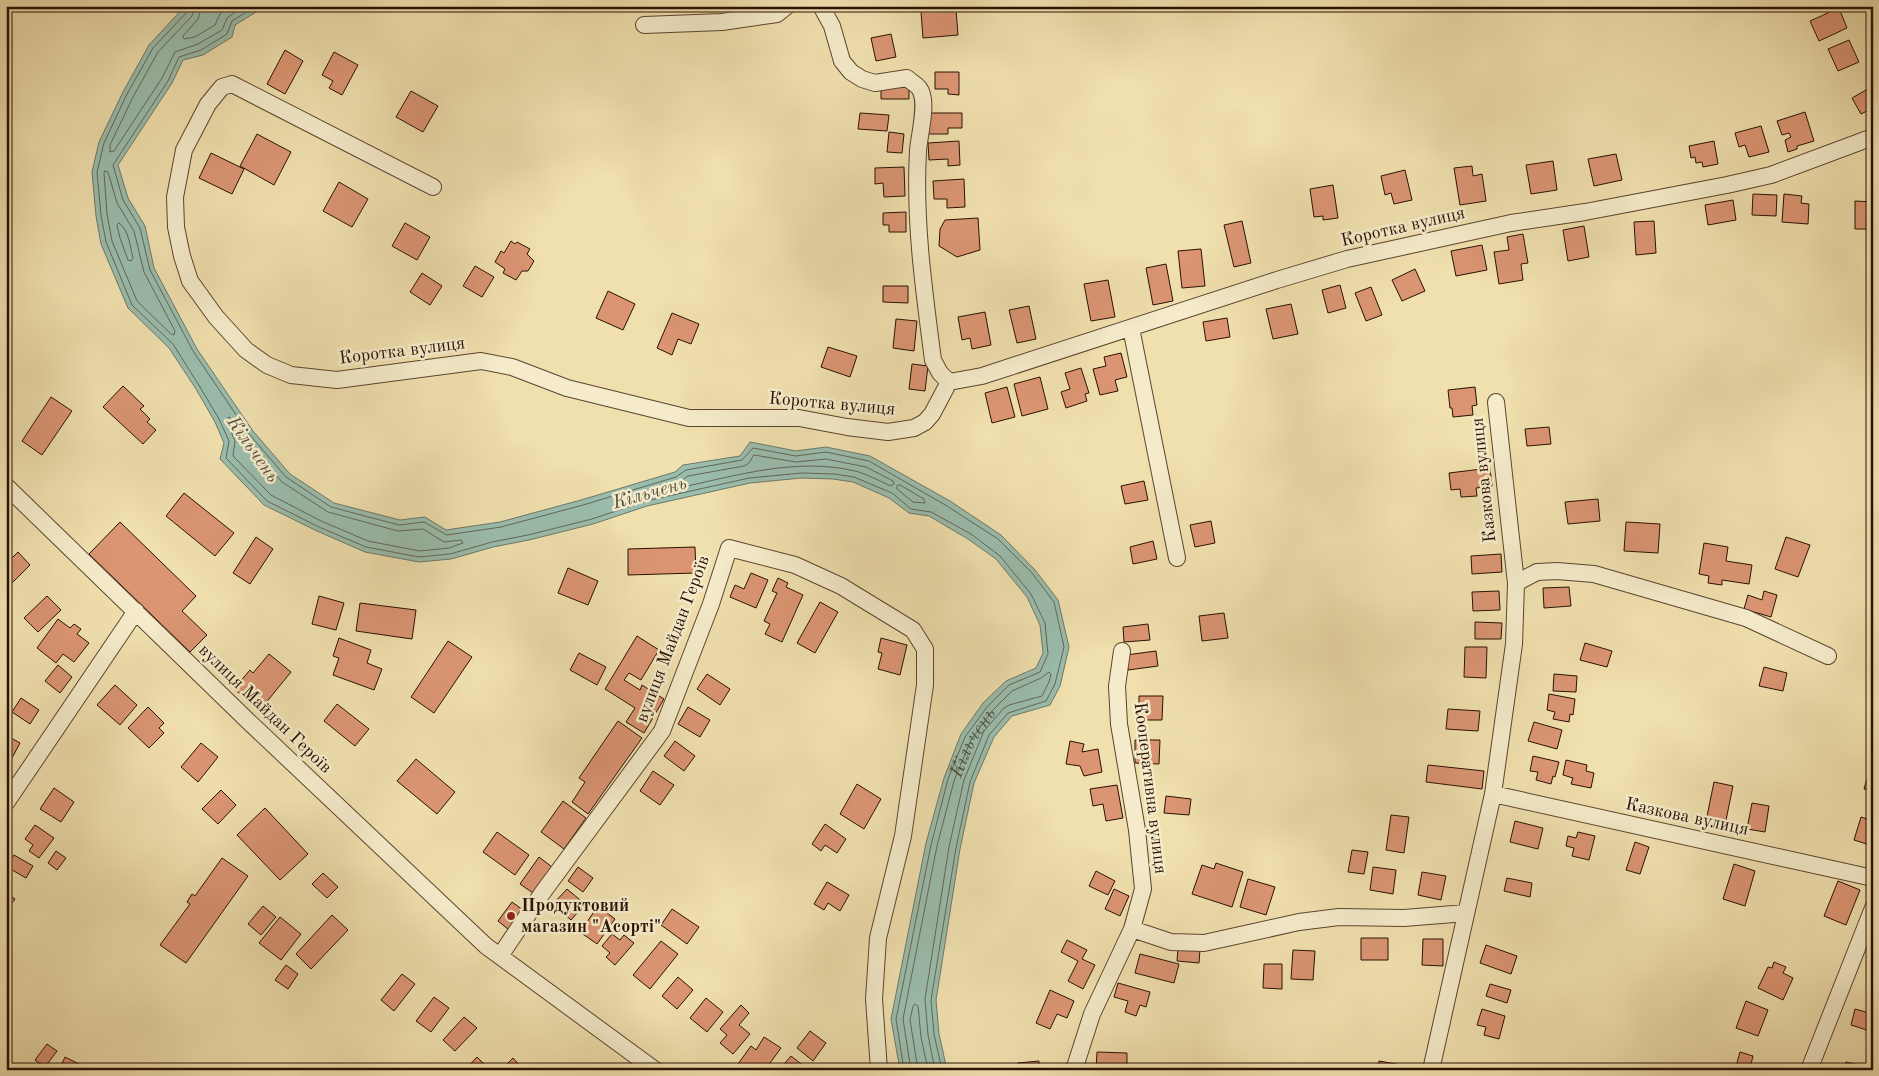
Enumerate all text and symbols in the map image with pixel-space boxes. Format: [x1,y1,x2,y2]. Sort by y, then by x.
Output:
street label: Коротка вулиця [1339,204,1467,250]
street label: Коротка вулиця [338,334,466,368]
street label: Коротка вулиця [768,390,896,418]
water label: Кільчень [222,413,282,487]
street label: Казкова вулиця [1468,417,1500,543]
water label: Кільчень [610,474,689,514]
street label: вулиця Майдан Героїв [633,553,713,725]
street label: вулиця Майдан Героїв [195,641,335,777]
street label: Кооперативна вулиця [1131,701,1169,875]
water label: Кільчень [947,705,1000,781]
street label: Казкова вулиця [1624,795,1750,839]
place label: Продуктовий магазин "Асорті" [521,897,661,936]
marker: Продуктовий магазин "Асорті" [505,910,517,922]

